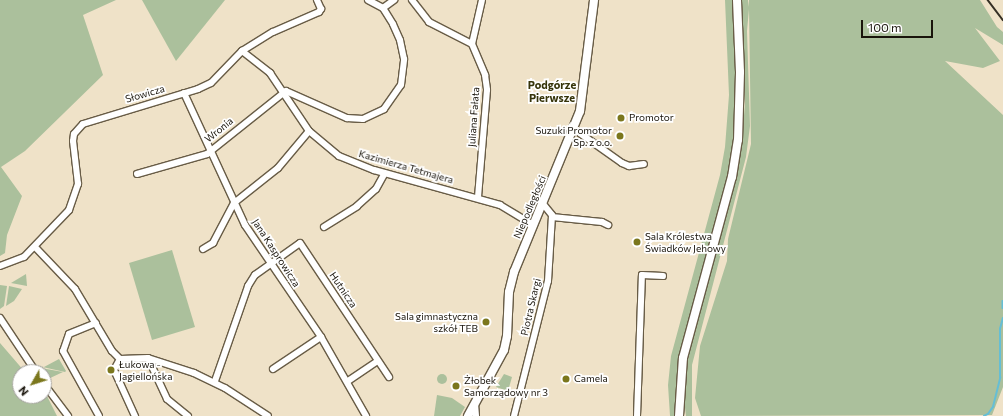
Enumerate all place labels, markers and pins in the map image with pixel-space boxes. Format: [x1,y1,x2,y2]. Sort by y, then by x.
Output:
place label: Promotor [629,112,674,124]
marker: Promotor [616,113,626,123]
place label: Suzuki Promotor Sp. z o.o. [535,124,612,148]
marker: Suzuki Promotor Sp. z o.o. [615,131,625,141]
place label: Sala Królestwa Świadków Jehowy [645,230,726,254]
marker: Sala Królestwa Świadków Jehowy [632,237,642,247]
place label: Sala gimnastyczna szkół TEB [395,310,478,334]
marker: Sala gimnastyczna szkół TEB [481,317,491,327]
place label: Łukowa - Jagiellońska [119,358,172,382]
marker: Łukowa - Jagiellońska [106,365,116,375]
place label: Camela [574,373,608,385]
place label: Żłobek Samorządowy nr 3 [464,374,548,398]
marker: Camela [561,374,571,384]
marker: Żłobek Samorządowy nr 3 [451,381,461,391]

